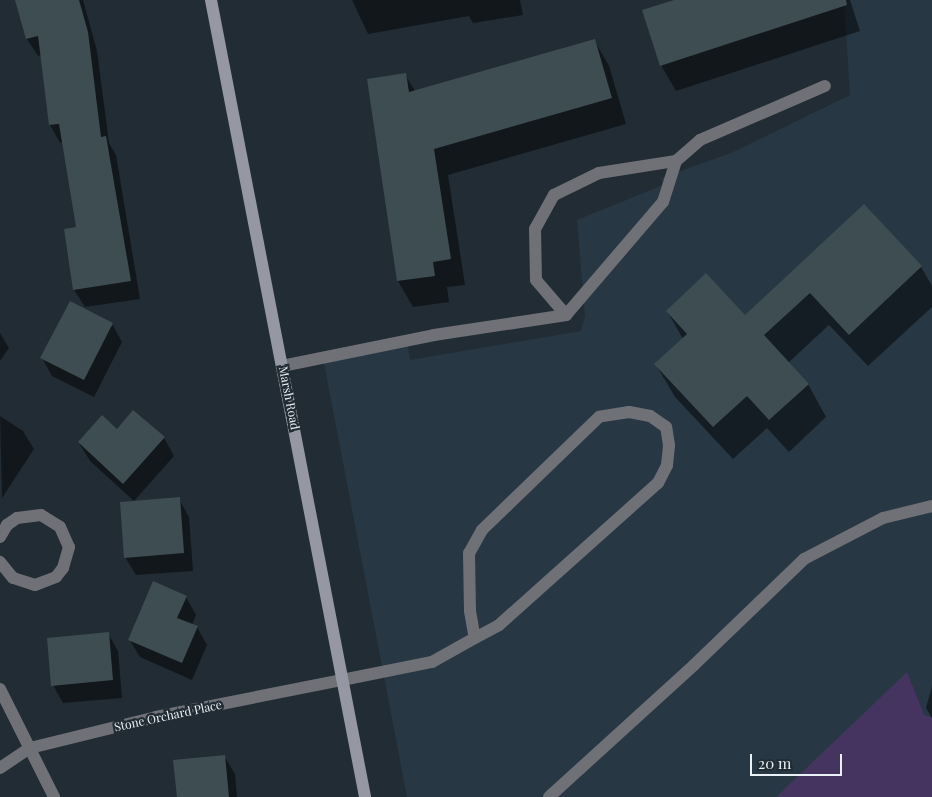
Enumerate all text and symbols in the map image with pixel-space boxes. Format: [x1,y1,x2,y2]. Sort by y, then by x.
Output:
street label: Marsh Road [276,365,302,431]
street label: Stone Orchard Place [113,698,223,734]
scale bar [752,744,844,776]
text: 20 m [758,753,791,773]

